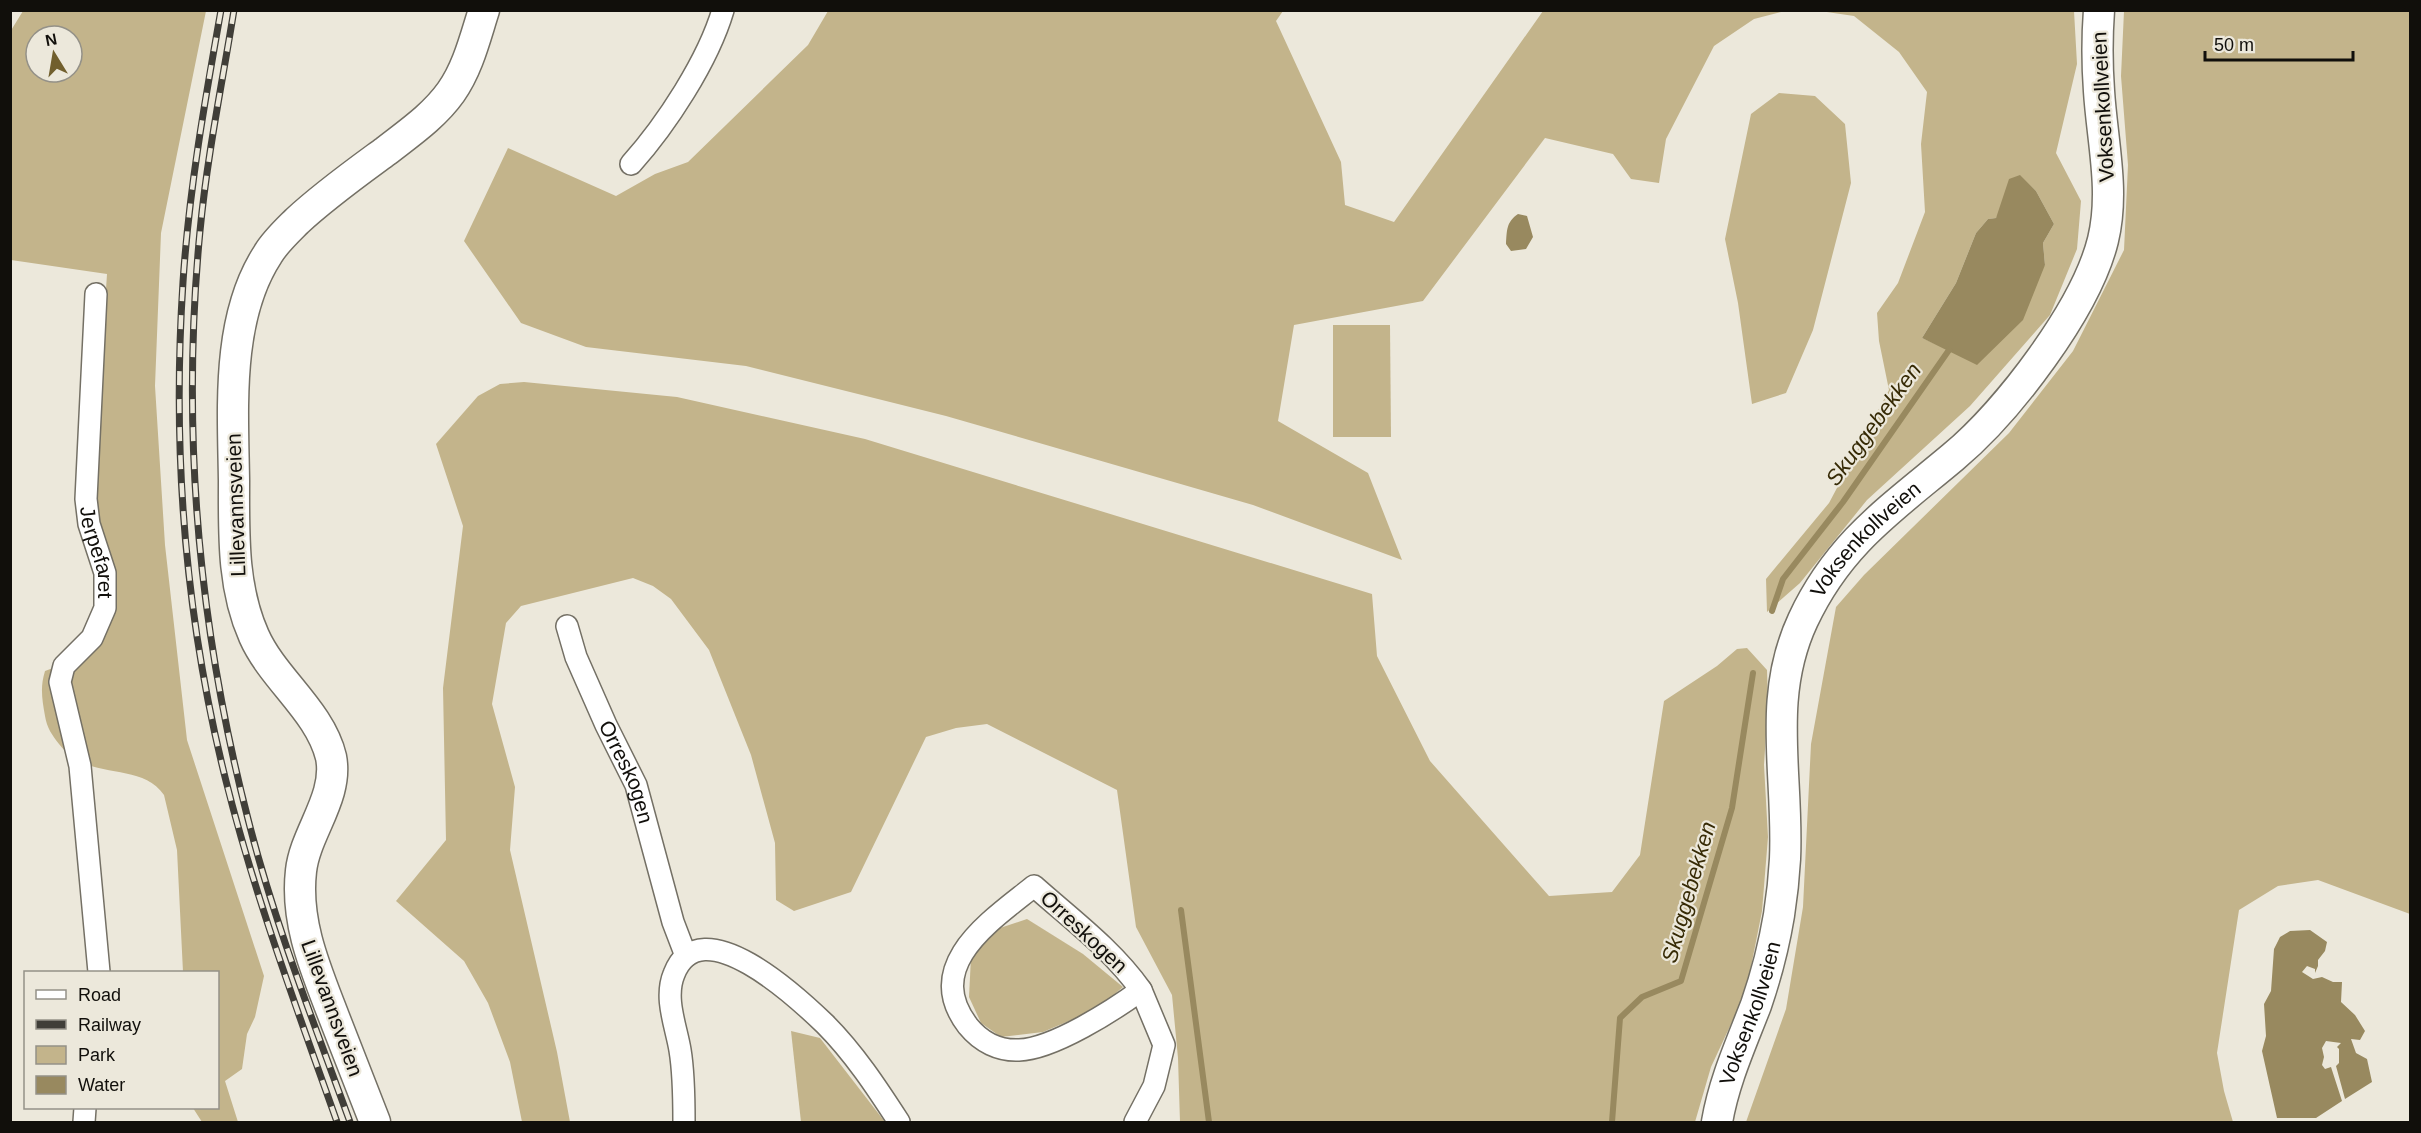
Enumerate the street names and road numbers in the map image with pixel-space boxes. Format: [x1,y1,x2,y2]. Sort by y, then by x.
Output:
street label: Voksenkollveien [2087,31,2118,183]
street label: Lillevannsveien [222,433,249,577]
street label: Voksenkollveien [1806,477,1925,601]
street label: Jerpefaret [76,505,117,598]
street label: Orreskogen [595,717,658,826]
street label: Orreskogen [1036,886,1132,977]
street label: Lillevannsveien [297,936,368,1079]
street label: Voksenkollveien [1715,939,1785,1088]

